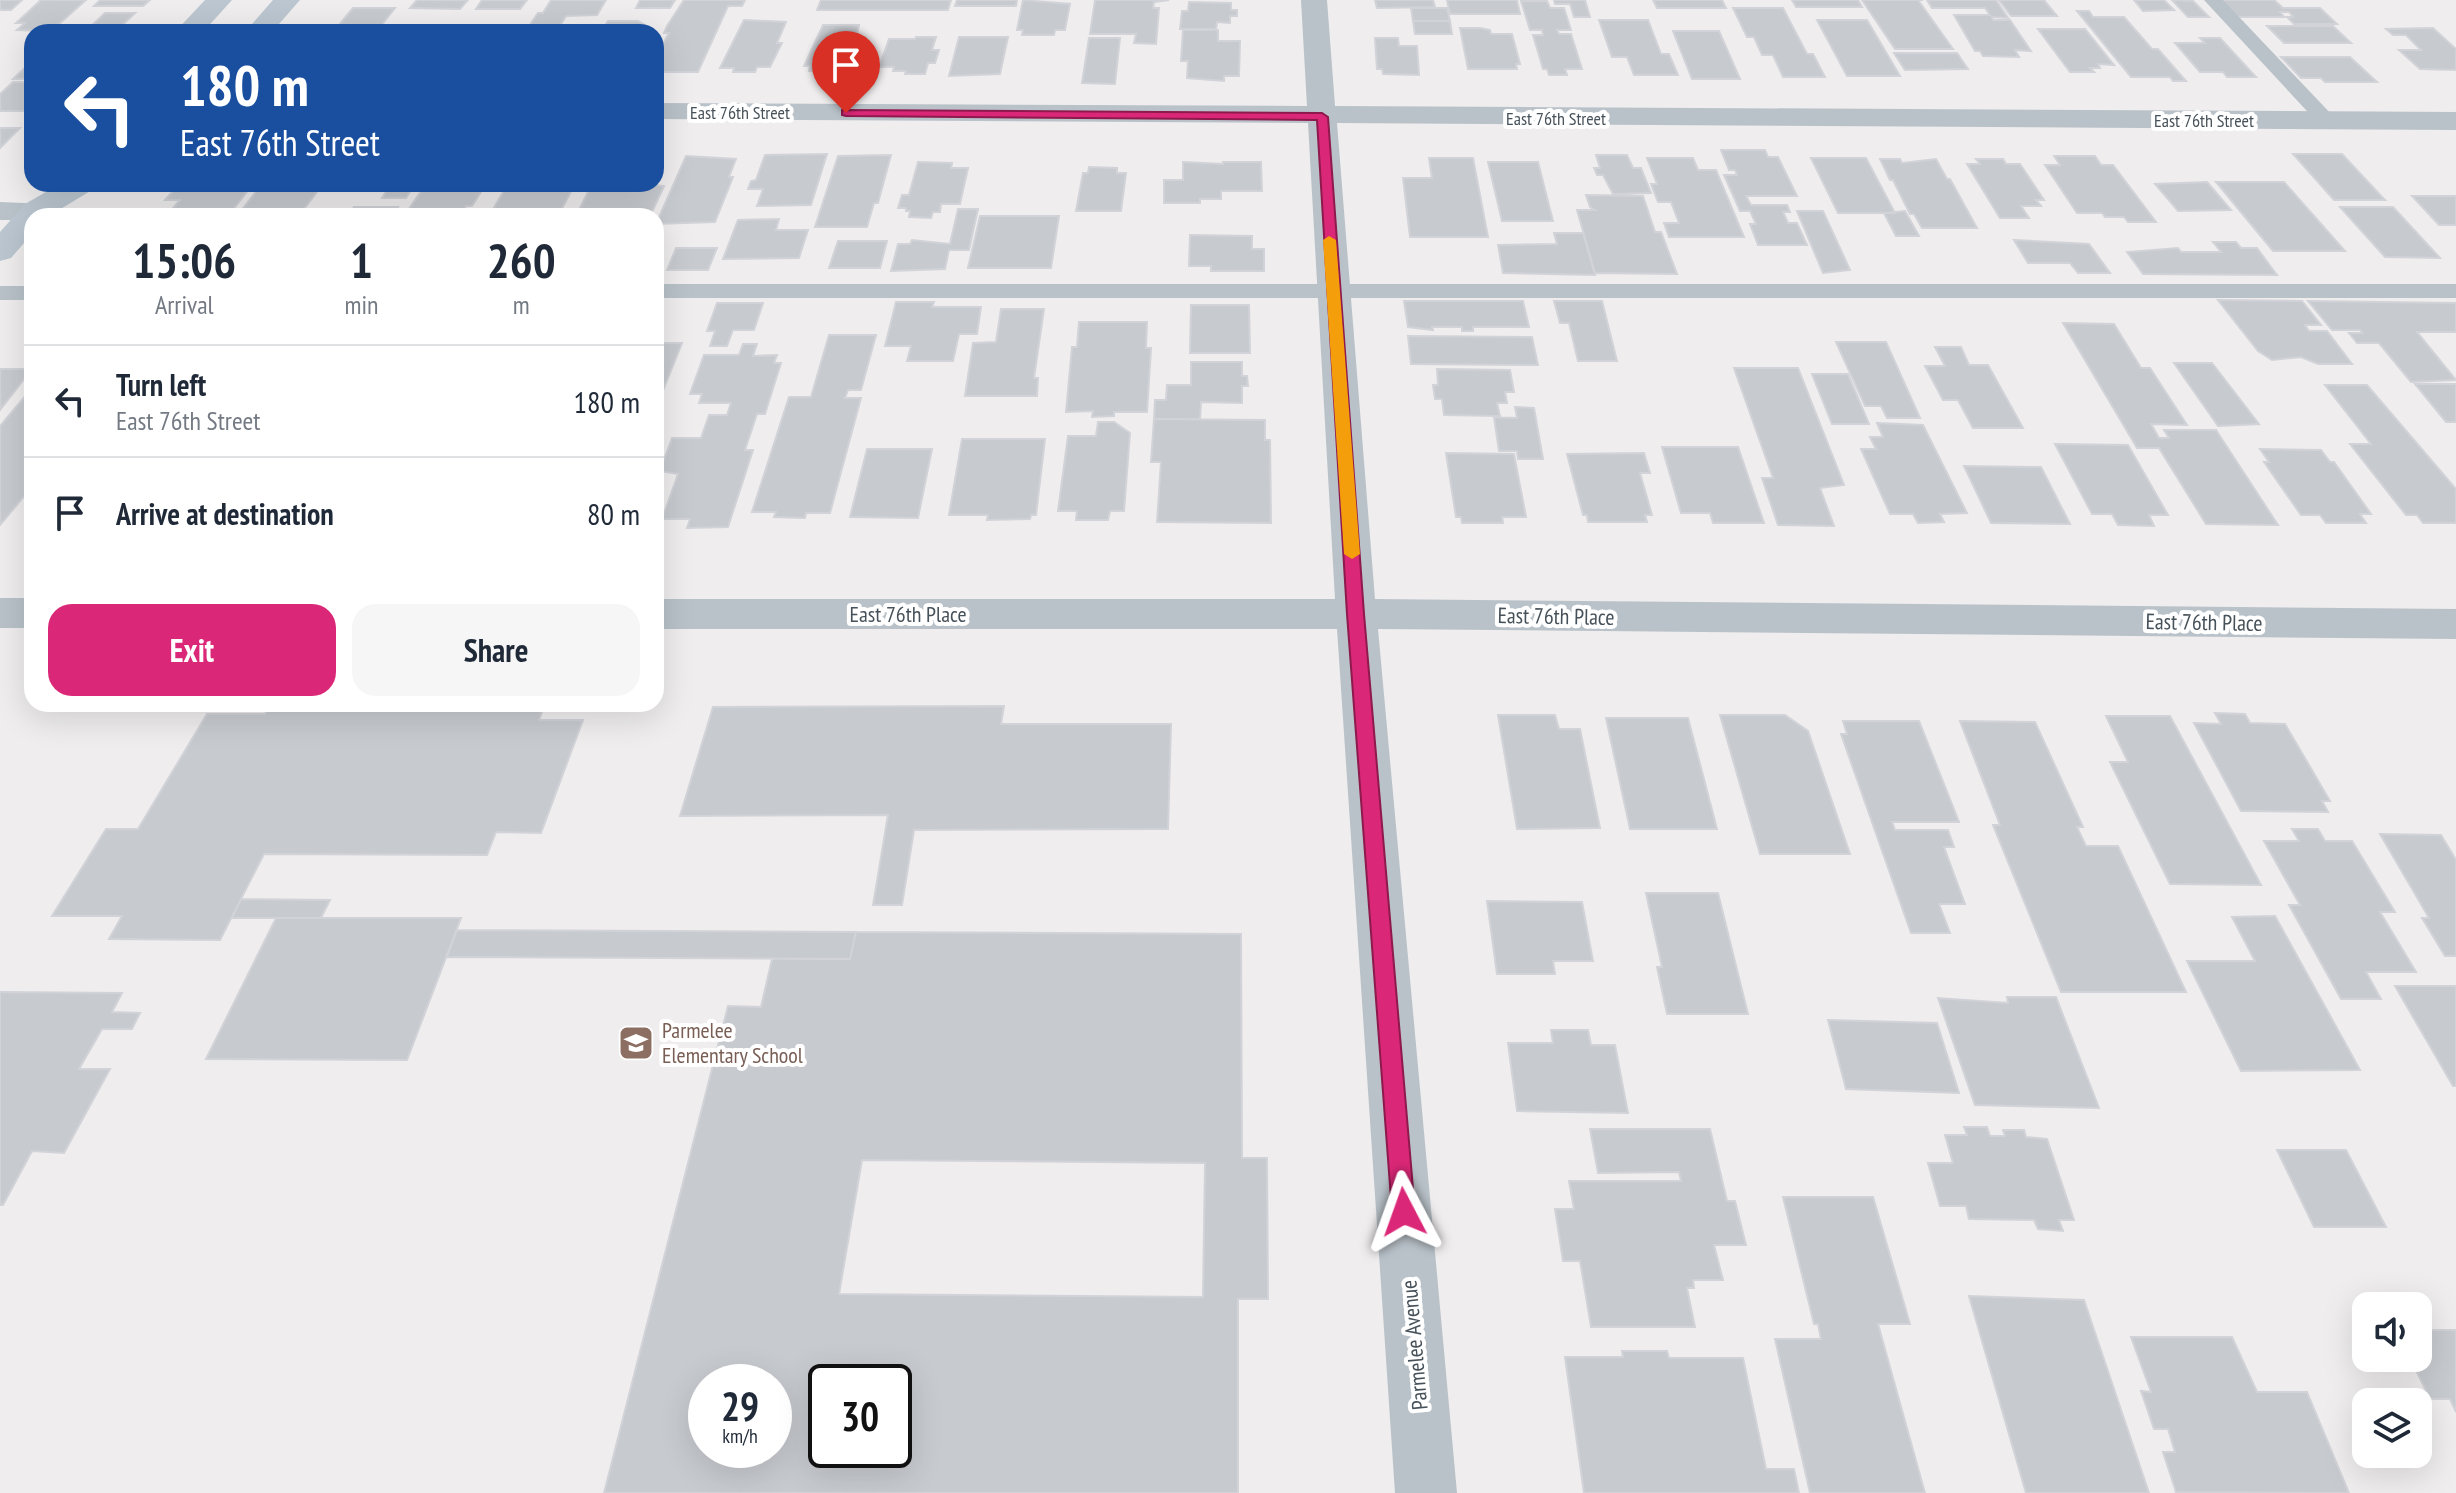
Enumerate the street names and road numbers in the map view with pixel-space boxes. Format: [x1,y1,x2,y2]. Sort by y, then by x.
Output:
street label: East 76th Street [690,101,790,124]
street label: East 76th Street [1506,107,1606,130]
street label: East 76th Street [2154,109,2254,132]
street label: East 76th Place [850,600,966,628]
street label: East 76th Place [1497,601,1615,631]
street label: East 76th Place [2145,607,2263,637]
street label: Parmelee Avenue [1394,1279,1434,1411]

